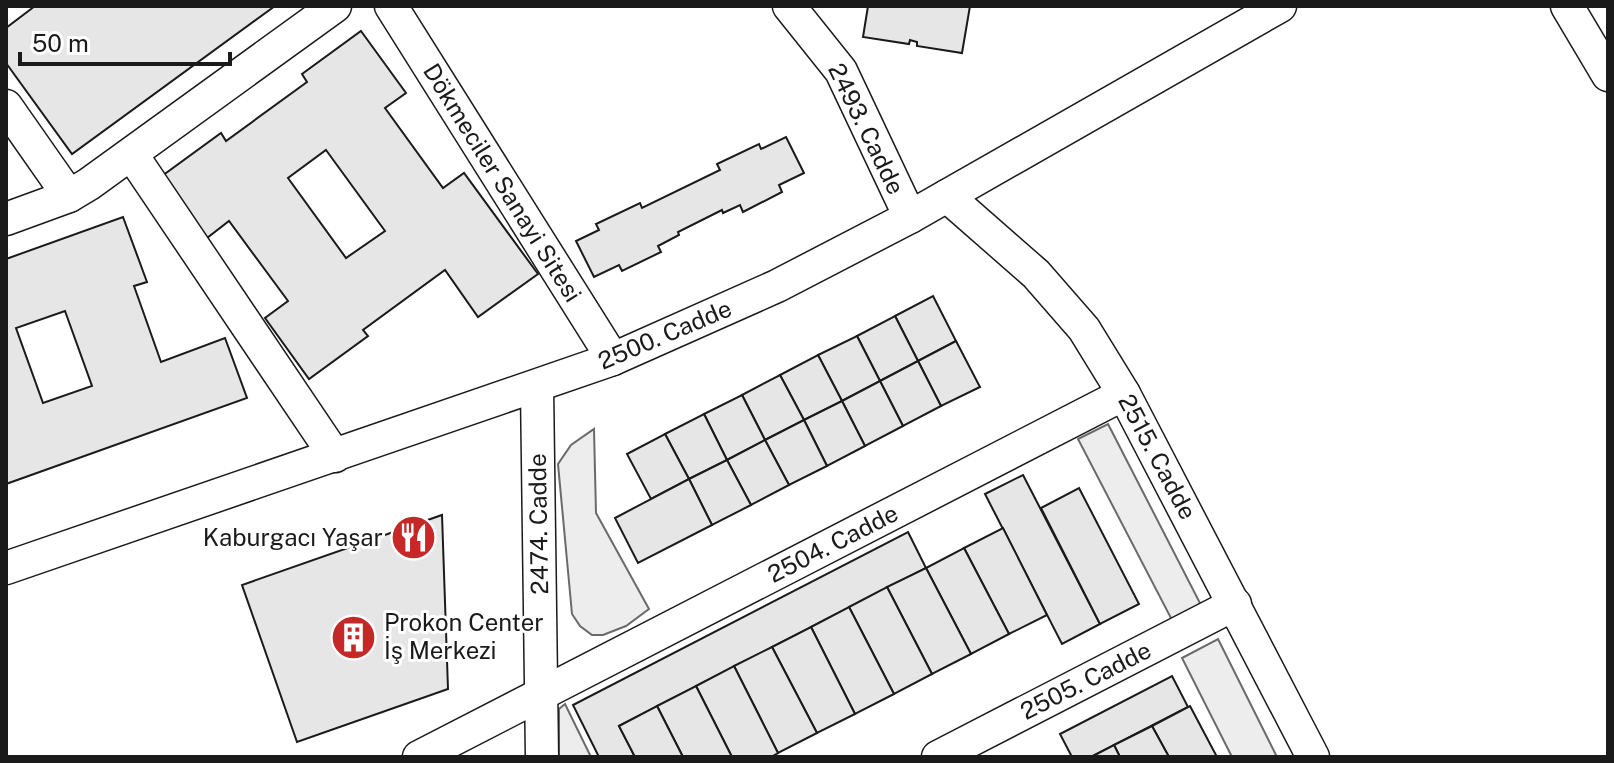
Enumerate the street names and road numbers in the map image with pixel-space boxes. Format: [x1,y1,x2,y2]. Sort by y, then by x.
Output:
street label: Dökmeciler Sanayi Sitesi [418,58,588,307]
street label: 2493. Cadde [823,58,911,199]
street label: 2500. Cadde [594,293,735,375]
street label: 2515. Cadde [1113,389,1203,524]
street label: 2474. Cadde [523,453,553,595]
street label: 2504. Cadde [763,498,902,588]
street label: 2505. Cadde [1016,635,1155,725]

